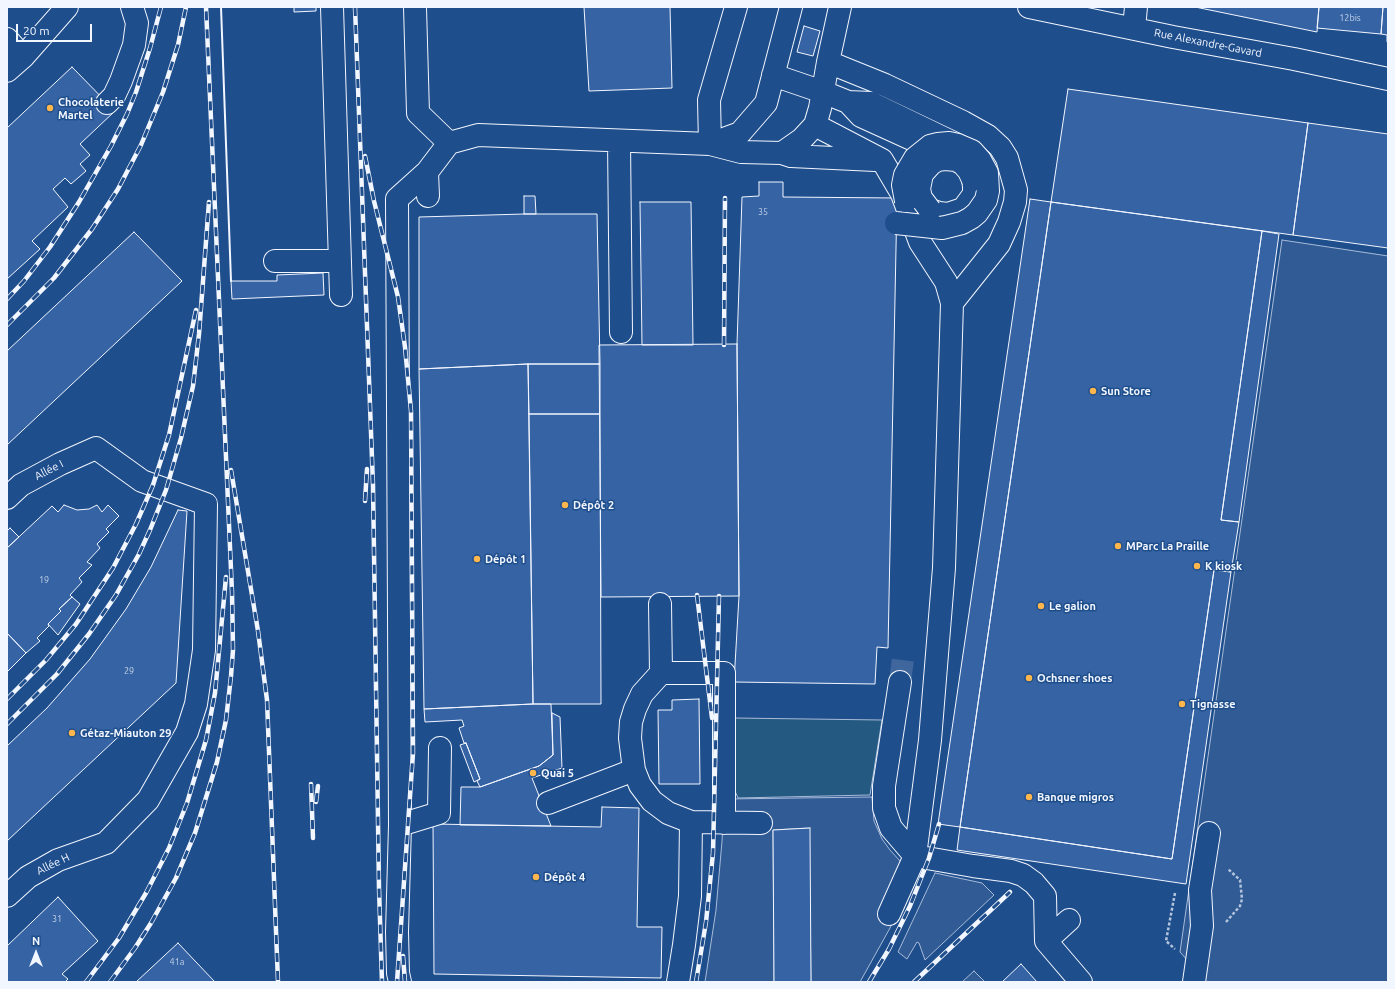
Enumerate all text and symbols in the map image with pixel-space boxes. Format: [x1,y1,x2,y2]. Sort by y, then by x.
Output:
house number: 12bis [1339,13,1361,23]
scale bar [18,16,94,42]
text: 20 m [23,24,50,37]
street label: Rue Alexandre-Gavard [1153,26,1263,60]
place label: Chocolaterie Martel [58,95,124,121]
marker: Chocolaterie Martel [45,103,55,113]
house number: 35 [758,207,768,217]
place label: Sun Store [1101,384,1151,398]
marker: Sun Store [1088,386,1098,396]
street label: Allée I [32,457,66,483]
place label: Dépôt 2 [573,498,614,512]
marker: Dépôt 2 [560,500,570,510]
place label: MParc La Praille [1126,539,1209,553]
marker: MParc La Praille [1113,541,1123,551]
place label: Dépôt 1 [485,552,526,566]
marker: Dépôt 1 [472,554,482,564]
place label: K kiosk [1205,559,1242,573]
marker: K kiosk [1192,561,1202,571]
house number: 19 [39,575,49,585]
place label: Le galion [1049,599,1096,613]
marker: Le galion [1036,601,1046,611]
house number: 29 [124,666,134,676]
place label: Ochsner shoes [1037,671,1112,685]
marker: Ochsner shoes [1024,673,1034,683]
place label: Tignasse [1190,697,1236,711]
marker: Tignasse [1177,699,1187,709]
place label: Gétaz-Miauton 29 [80,726,171,740]
marker: Gétaz-Miauton 29 [67,728,77,738]
place label: Quai 5 [541,766,574,780]
marker: Quai 5 [528,768,538,778]
place label: Banque migros [1037,790,1114,804]
marker: Banque migros [1024,792,1034,802]
street label: Allée H [34,850,72,878]
place label: Dépôt 4 [544,870,585,884]
marker: Dépôt 4 [531,872,541,882]
house number: 31 [52,914,62,924]
north arrow [16,933,56,973]
text: N [32,935,40,947]
house number: 41a [170,957,184,967]

